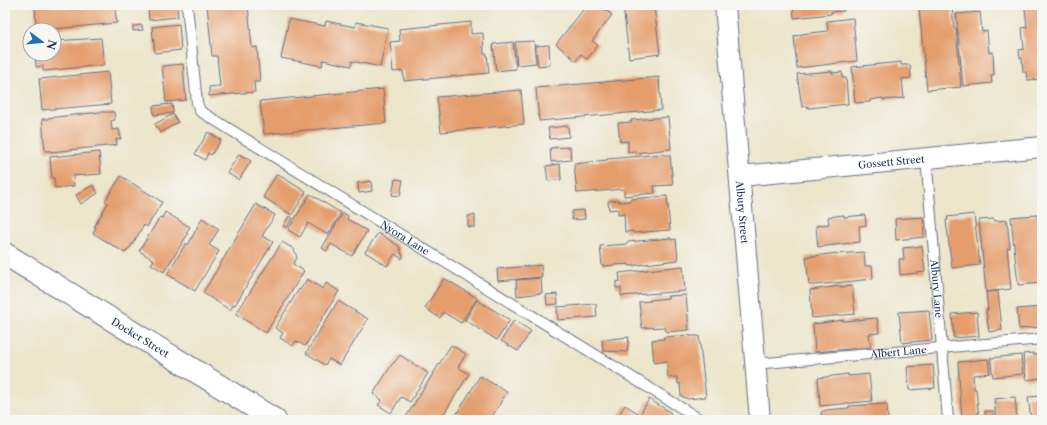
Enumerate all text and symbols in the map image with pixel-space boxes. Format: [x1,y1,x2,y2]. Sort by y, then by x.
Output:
north arrow [22,22,62,62]
text: N [43,38,60,52]
street label: Gossett Street [857,152,926,171]
street label: Albury Street [733,179,752,245]
street label: Nyora Lane [378,217,432,258]
street label: Albury Lane [928,258,946,319]
street label: Docker Street [109,315,172,360]
street label: Albert Lane [869,343,927,361]

